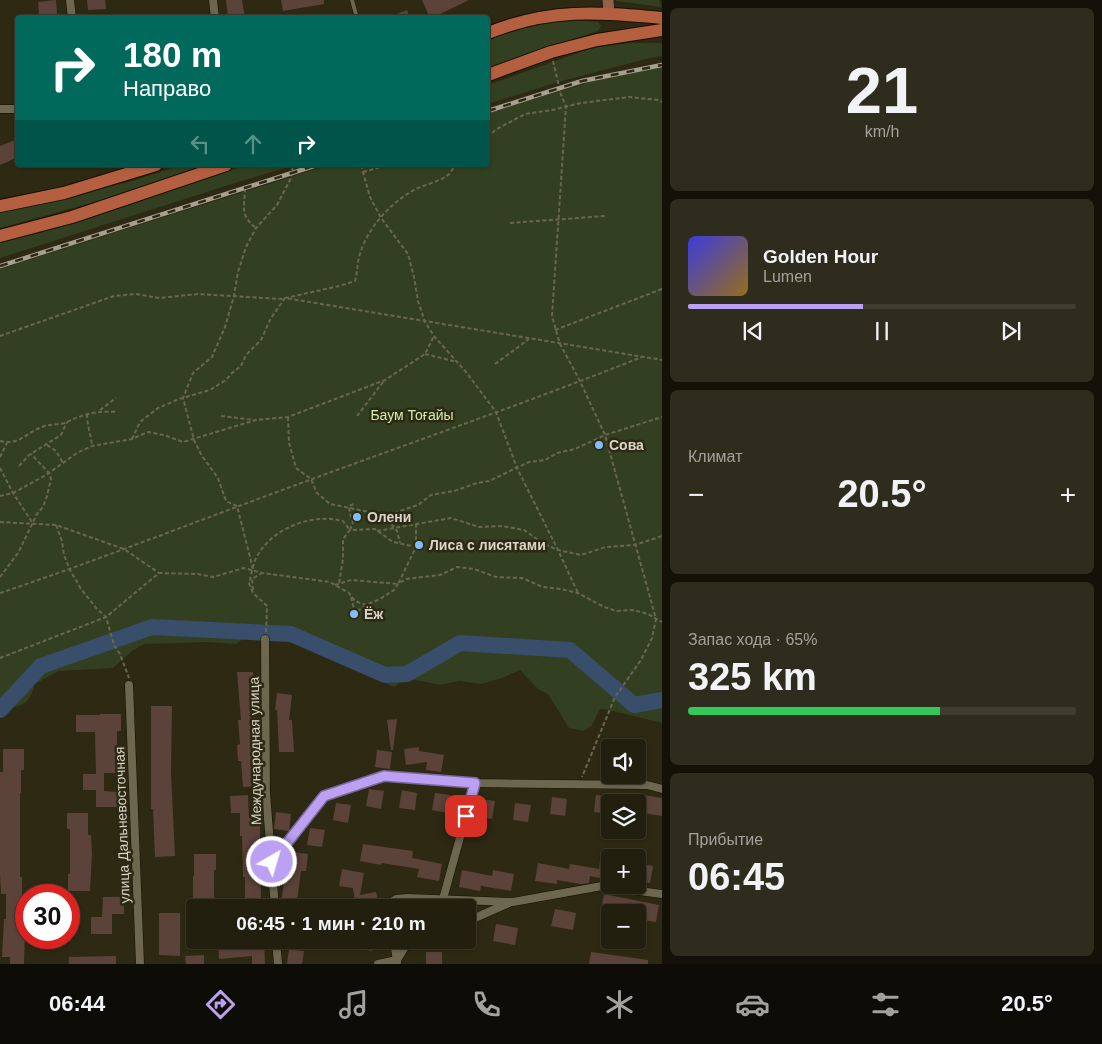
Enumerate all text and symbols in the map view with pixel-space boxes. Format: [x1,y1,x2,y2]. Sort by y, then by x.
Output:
icon: right [40,35,105,100]
text: 180 m [123,35,222,74]
text: 21 [846,54,918,127]
text: Направо [123,76,211,101]
text: km/h [865,123,899,140]
icon: left [186,130,214,158]
icon: ahead [239,130,267,158]
icon: right [292,130,320,158]
text: Golden Hour [763,246,878,267]
text: Lumen [763,268,812,285]
icon: previous [739,317,767,345]
icon: pause [868,317,896,345]
icon: next [997,317,1025,345]
park label: Баум Тоғайы [370,407,454,423]
place label: Сова [609,437,644,453]
marker: Сова [593,439,605,451]
text: Климат [688,448,742,465]
text: 20.5° [837,473,927,515]
text: − [688,479,704,510]
text: + [1060,479,1076,510]
place label: Олени [367,509,411,525]
marker: Олени [351,511,363,523]
place label: Лиса с лисятами [429,537,546,553]
marker: Лиса с лисятами [413,539,425,551]
place label: Ёж [364,606,384,622]
marker: Ёж [348,608,360,620]
text: Запас хода · 65% [688,631,817,648]
text: 325 km [688,656,817,698]
street label: Международная улица [246,676,264,825]
map controls [601,739,646,949]
button: sound [601,739,646,784]
street label: улица Дальневосточная [111,746,133,904]
button: layers [601,794,646,839]
pin [445,795,487,837]
icon: arrive [452,802,480,830]
text: Прибытие [688,831,763,848]
position arrow [245,835,297,887]
button: + [601,849,646,894]
text: 06:45 [688,856,785,898]
speed limit sign: 30 [15,884,80,949]
button: − [601,904,646,949]
text: 06:45 · 1 мин · 210 m [236,913,426,934]
icon: directions [203,987,238,1022]
icon: music [336,987,371,1022]
icon: phone [469,987,504,1022]
icon: climate [602,987,637,1022]
icon: car [735,987,770,1022]
icon: filters [868,987,903,1022]
text: 06:44 [49,991,105,1016]
text: 20.5° [1001,991,1053,1016]

